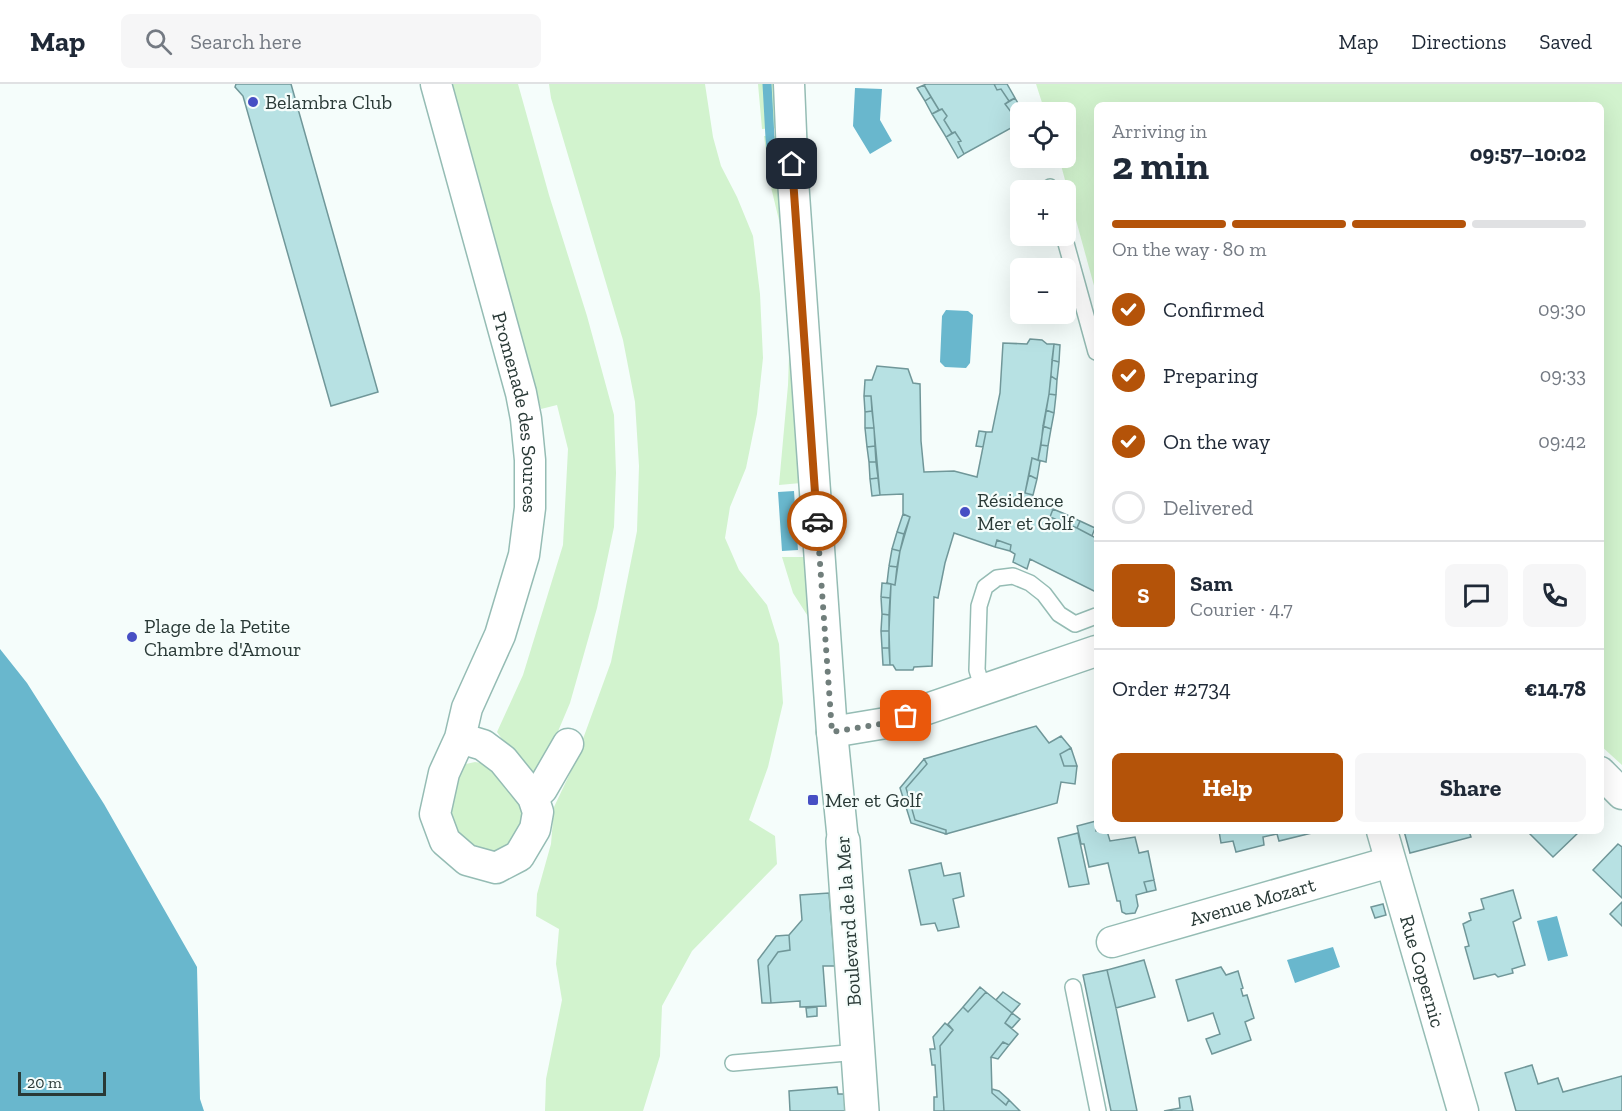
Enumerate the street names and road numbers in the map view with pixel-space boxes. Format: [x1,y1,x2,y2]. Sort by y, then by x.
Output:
street label: Promenade des Sources [487,309,542,515]
street label: Boulevard de la Mer [830,835,866,1007]
street label: Avenue Mozart [1186,872,1319,931]
street label: Rue Copernic [1395,912,1450,1030]

